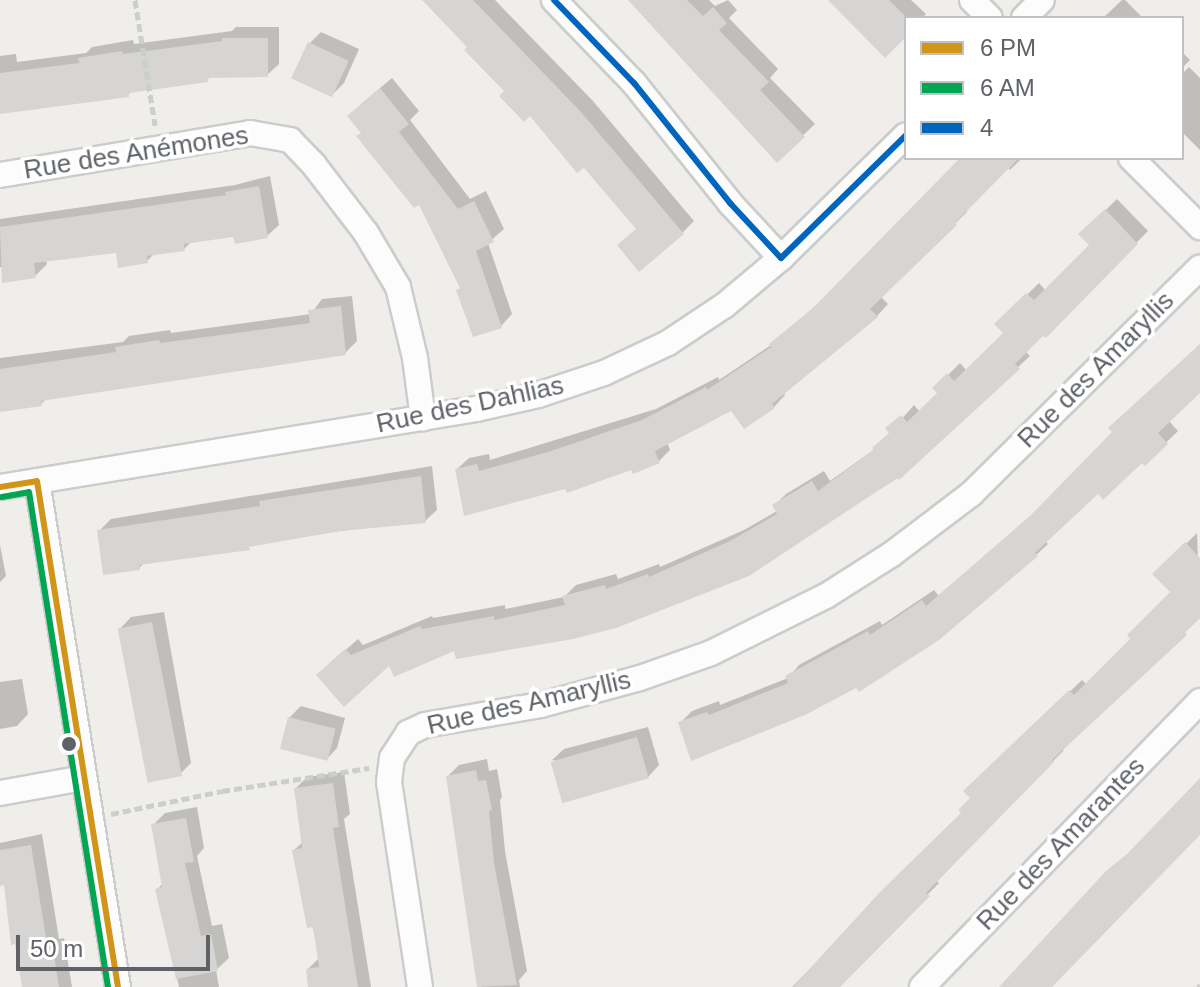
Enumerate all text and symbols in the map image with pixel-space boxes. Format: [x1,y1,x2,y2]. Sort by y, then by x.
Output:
legend [904,16,1184,160]
text: 6 PM [980,34,1036,61]
text: 6 AM [980,74,1035,101]
text: 4 [980,114,993,141]
street label: Rue des Anémones [21,120,251,186]
street label: Rue des Amaryllis [1011,285,1181,455]
street label: Rue des Dahlias [373,370,567,440]
street label: Rue des Amaryllis [423,664,635,742]
unlabelled marker [61,736,77,752]
street label: Rue des Amarantes [970,751,1152,937]
scale bar [20,919,214,969]
text: 50 m [30,935,83,962]

